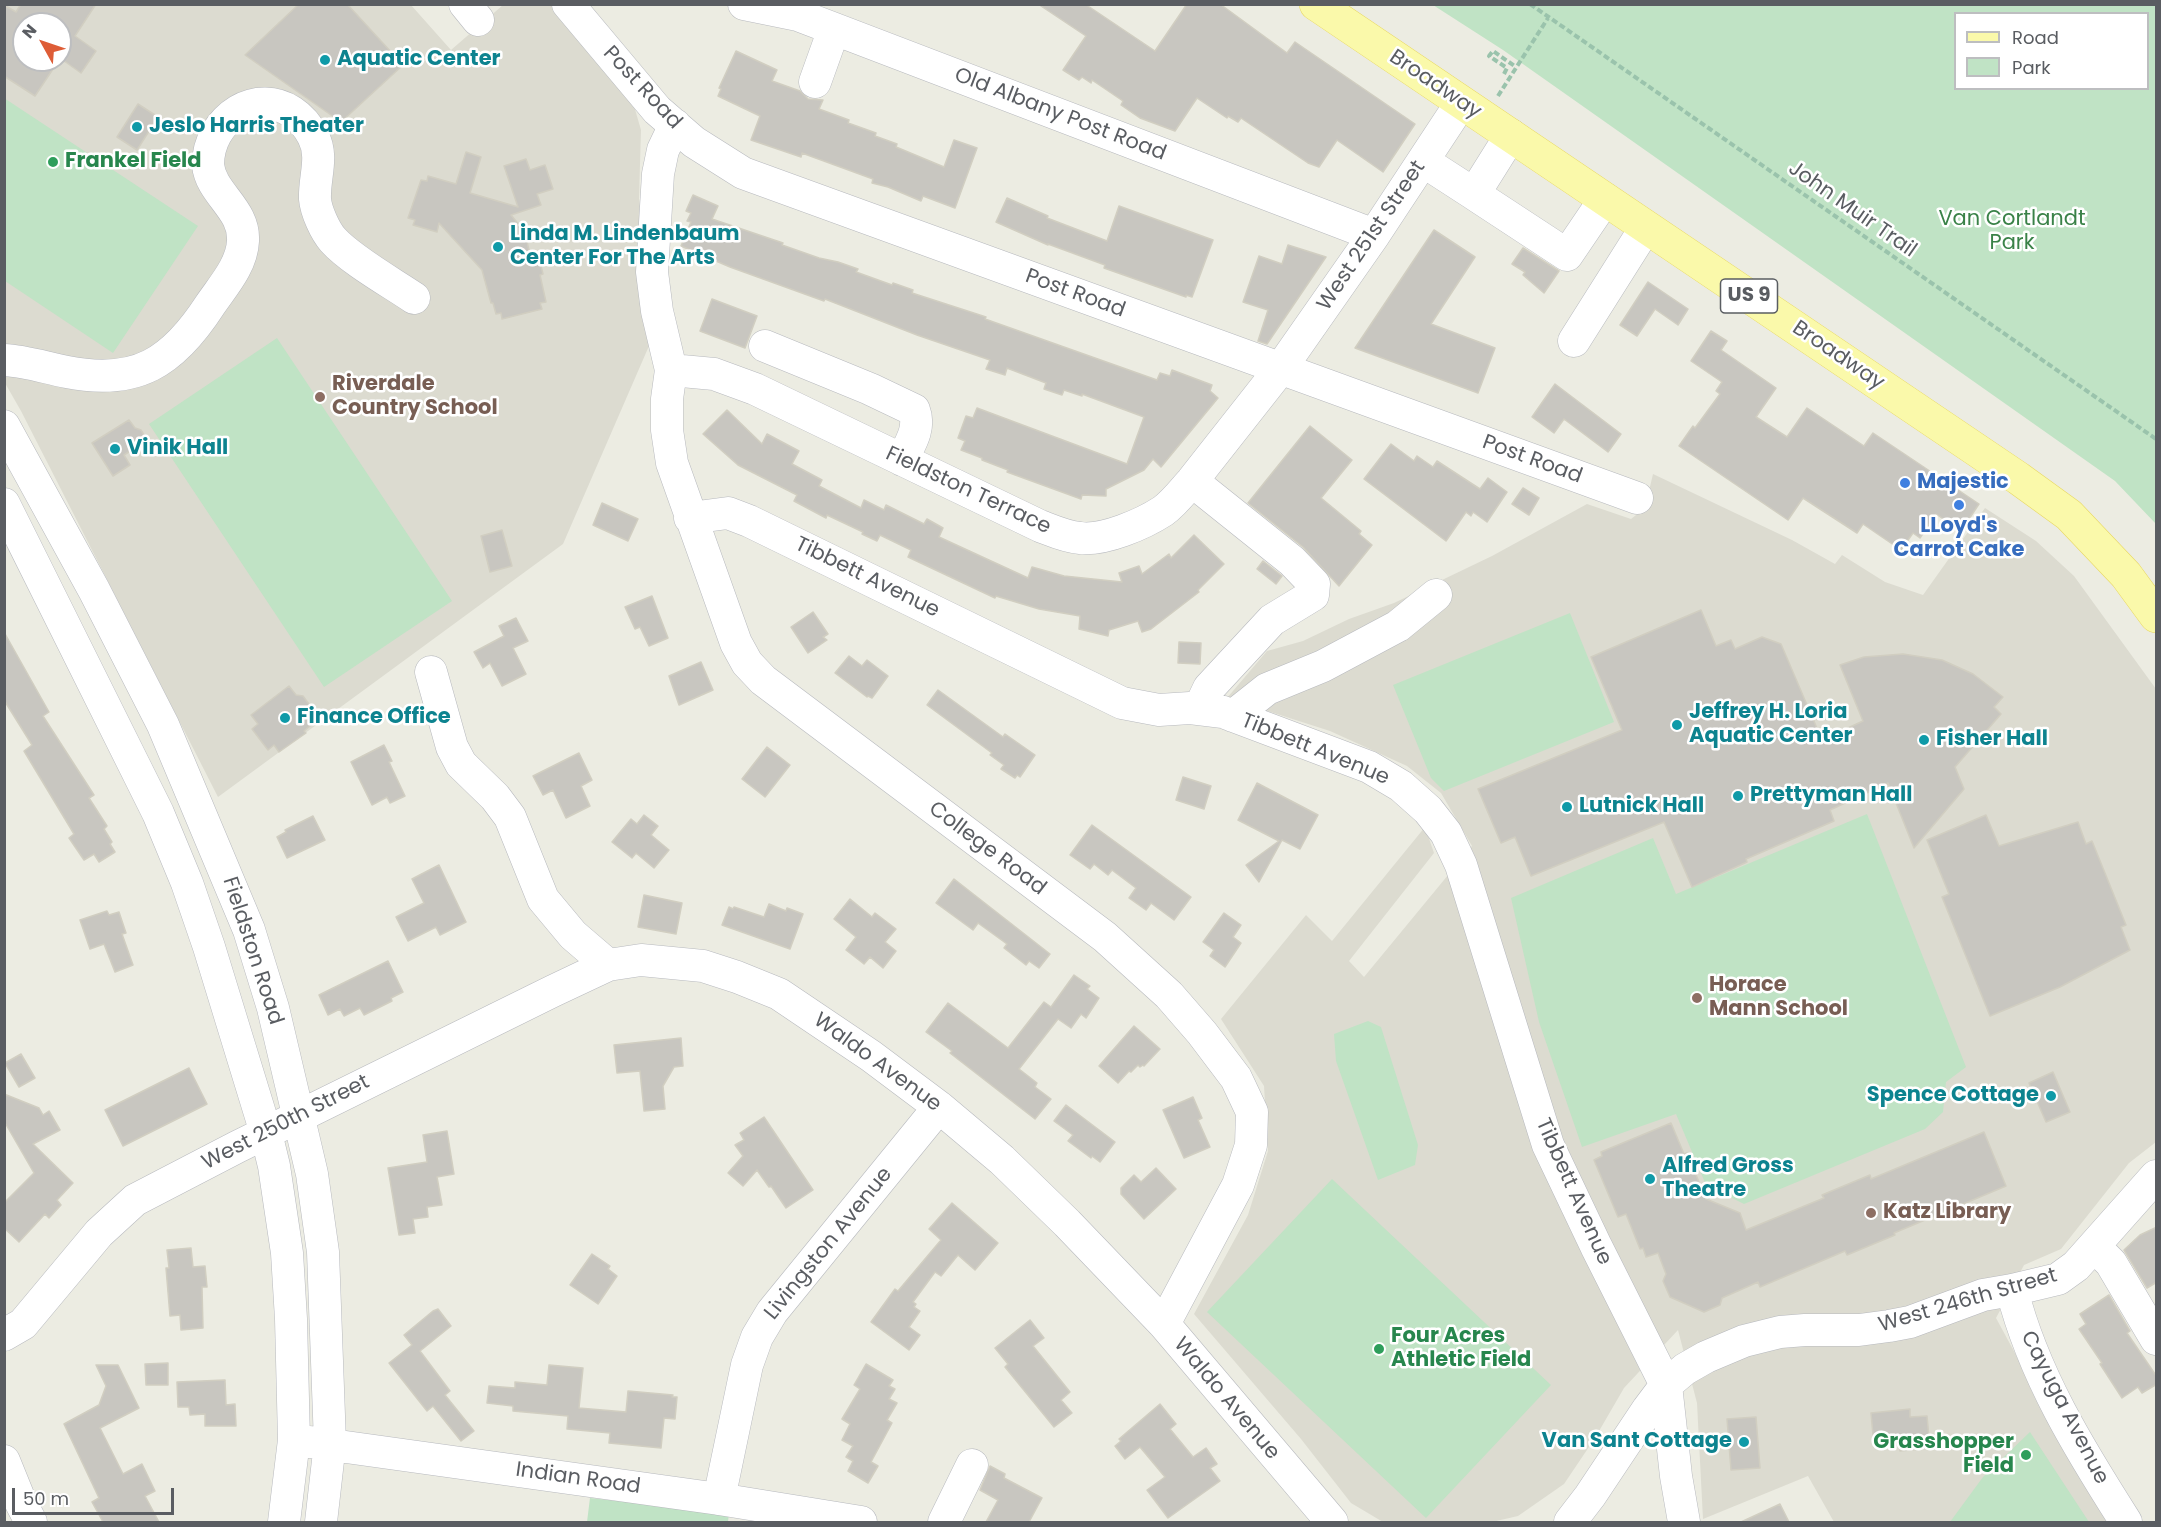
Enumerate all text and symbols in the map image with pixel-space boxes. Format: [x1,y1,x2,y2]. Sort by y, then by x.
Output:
north arrow [12,12,72,72]
legend [1954,12,2149,90]
text: N [17,19,42,43]
text: Road [2012,25,2059,50]
street label: Post Road [597,41,687,135]
street label: Broadway [1384,45,1486,125]
place label: Aquatic Center [337,47,501,73]
marker: Aquatic Center [318,53,332,67]
text: Park [2012,55,2051,80]
street label: Old Albany Post Road [951,63,1169,167]
place label: Jeslo Harris Theater [149,114,364,140]
marker: Jeslo Harris Theater [130,120,144,134]
place label: Frankel Field [65,149,202,175]
marker: Frankel Field [46,155,60,169]
street label: West 251st Street [1313,156,1431,316]
street label: John Muir Trail [1783,156,1921,264]
park label: Van Cortlandt Park [1938,207,2086,257]
place label: Linda M. Lindenbaum Center For The Arts [510,222,740,272]
marker: Linda M. Lindenbaum Center For The Arts [491,240,505,254]
street label: Post Road [1022,264,1128,324]
road number: US 9 [1720,279,1778,313]
street label: Broadway [1787,316,1889,396]
place label: Riverdale Country School [332,372,498,422]
marker: Riverdale Country School [313,390,327,404]
street label: Post Road [1479,430,1585,490]
place label: Vinik Hall [127,436,228,462]
marker: Vinik Hall [108,442,122,456]
street label: Fieldston Terrace [881,442,1055,540]
place label: Majestic [1917,470,2009,496]
marker: Majestic [1898,476,1912,490]
marker: LLoyd's Carrot Cake [1952,498,1966,512]
place label: LLoyd's Carrot Cake [1894,514,2024,564]
street label: Tibbett Avenue [791,532,943,624]
place label: Jeffrey H. Loria Aquatic Center [1689,700,1853,750]
place label: Finance Office [297,705,451,731]
street label: Tibbett Avenue [1237,709,1393,791]
marker: Finance Office [278,711,292,725]
marker: Jeffrey H. Loria Aquatic Center [1670,718,1684,732]
place label: Fisher Hall [1936,727,2048,753]
marker: Fisher Hall [1917,733,1931,747]
place label: Prettyman Hall [1750,783,1912,809]
marker: Prettyman Hall [1731,789,1745,803]
place label: Lutnick Hall [1579,794,1704,820]
street label: College Road [923,797,1051,901]
marker: Lutnick Hall [1560,800,1574,814]
street label: Fieldston Road [216,874,288,1028]
place label: Horace Mann School [1709,973,1848,1023]
marker: Horace Mann School [1690,991,1704,1005]
street label: Waldo Avenue [808,1008,946,1118]
street label: West 250th Street [198,1070,374,1176]
place label: Spence Cottage [1867,1083,2039,1109]
marker: Spence Cottage [2044,1089,2058,1103]
street label: Tibbett Avenue [1529,1115,1617,1269]
place label: Alfred Gross Theatre [1662,1154,1794,1204]
street label: Livingston Avenue [760,1163,898,1325]
marker: Alfred Gross Theatre [1643,1172,1657,1186]
place label: Katz Library [1883,1200,2011,1226]
marker: Katz Library [1864,1206,1878,1220]
street label: West 246th Street [1876,1263,2060,1339]
place label: Four Acres Athletic Field [1391,1324,1531,1374]
street label: Cayuga Avenue [2015,1327,2113,1489]
street label: Waldo Avenue [1168,1333,1284,1465]
marker: Four Acres Athletic Field [1372,1342,1386,1356]
place label: Van Sant Cottage [1542,1429,1732,1455]
place label: Grasshopper Field [1873,1430,2014,1480]
marker: Van Sant Cottage [1737,1435,1751,1449]
marker: Grasshopper Field [2019,1448,2033,1462]
street label: Indian Road [514,1458,642,1500]
scale bar [15,1476,177,1514]
text: 50 m [23,1486,69,1511]

